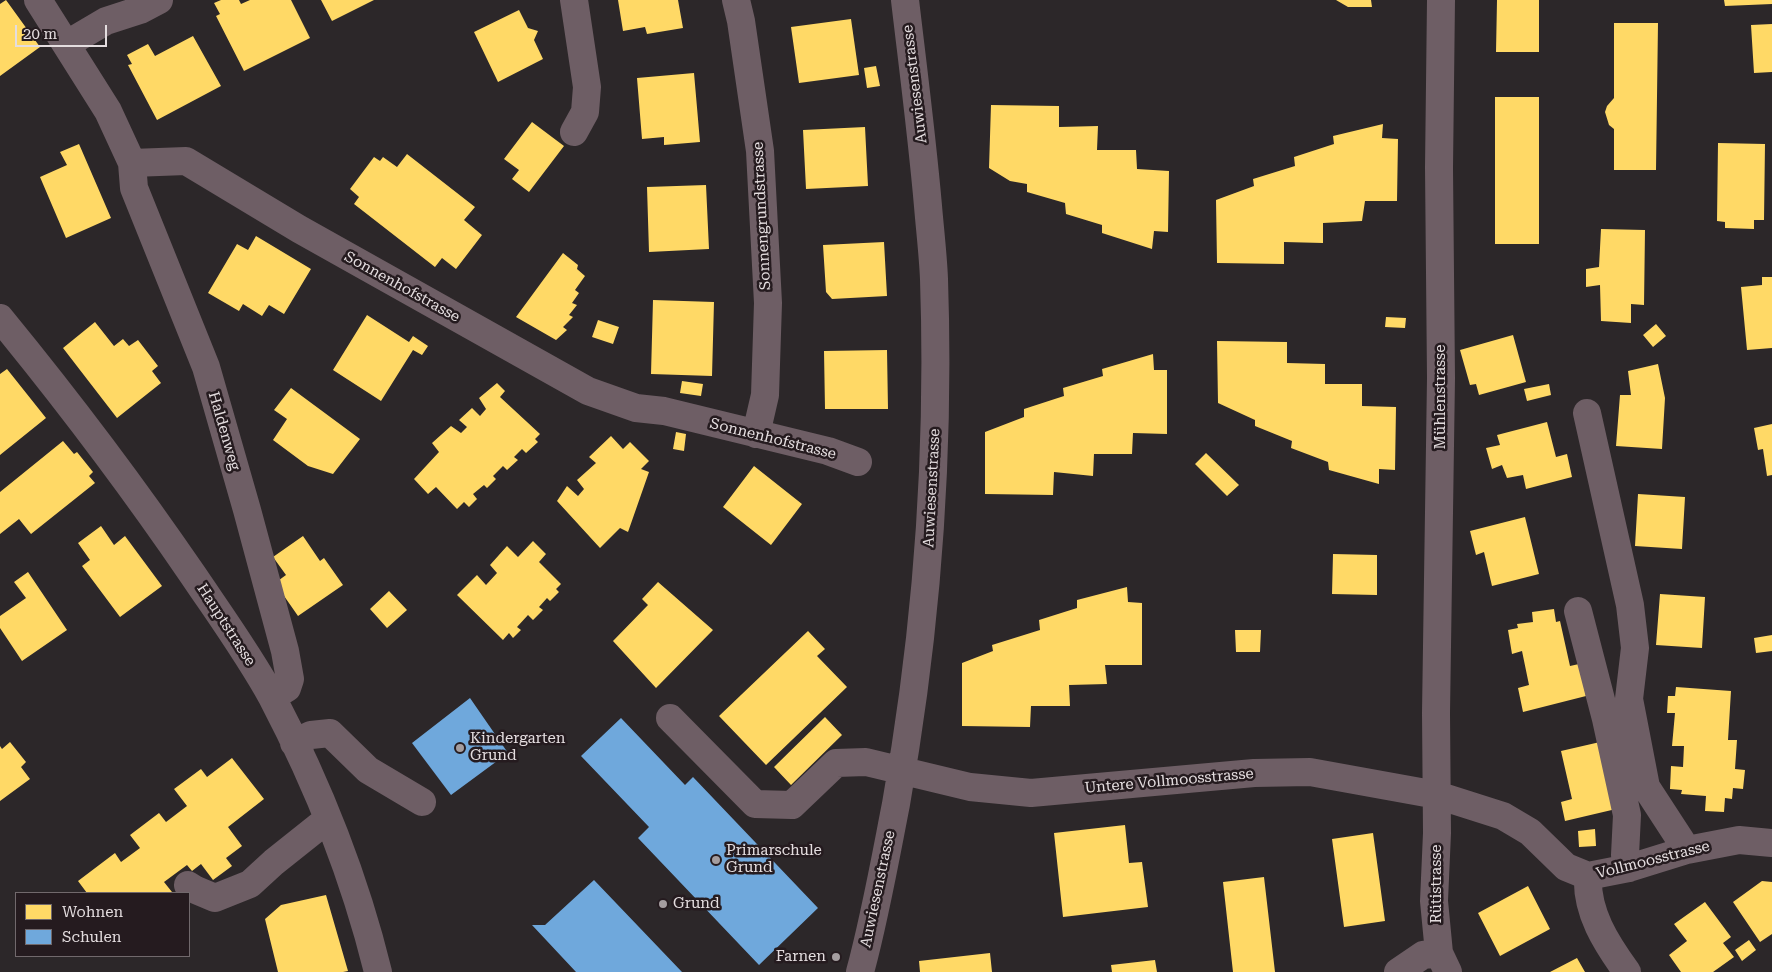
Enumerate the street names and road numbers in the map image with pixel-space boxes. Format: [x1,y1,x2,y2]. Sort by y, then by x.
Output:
street label: Auwiesenstrasse [899,24,931,144]
street label: Sonnengrundstrasse [749,141,775,291]
street label: Sonnenhofstrasse [341,248,463,326]
street label: Mühlenstrasse [1432,345,1450,449]
street label: Haldenweg [204,389,244,473]
street label: Sonnenhofstrasse [708,415,838,463]
street label: Auwiesenstrasse [920,428,944,548]
street label: Hauptstrasse [193,581,259,669]
street label: Untere Vollmoosstrasse [1084,765,1254,797]
street label: Auwiesenstrasse [857,829,899,949]
street label: Vollmoosstrasse [1594,837,1712,883]
street label: Rütistrasse [1428,844,1446,924]

